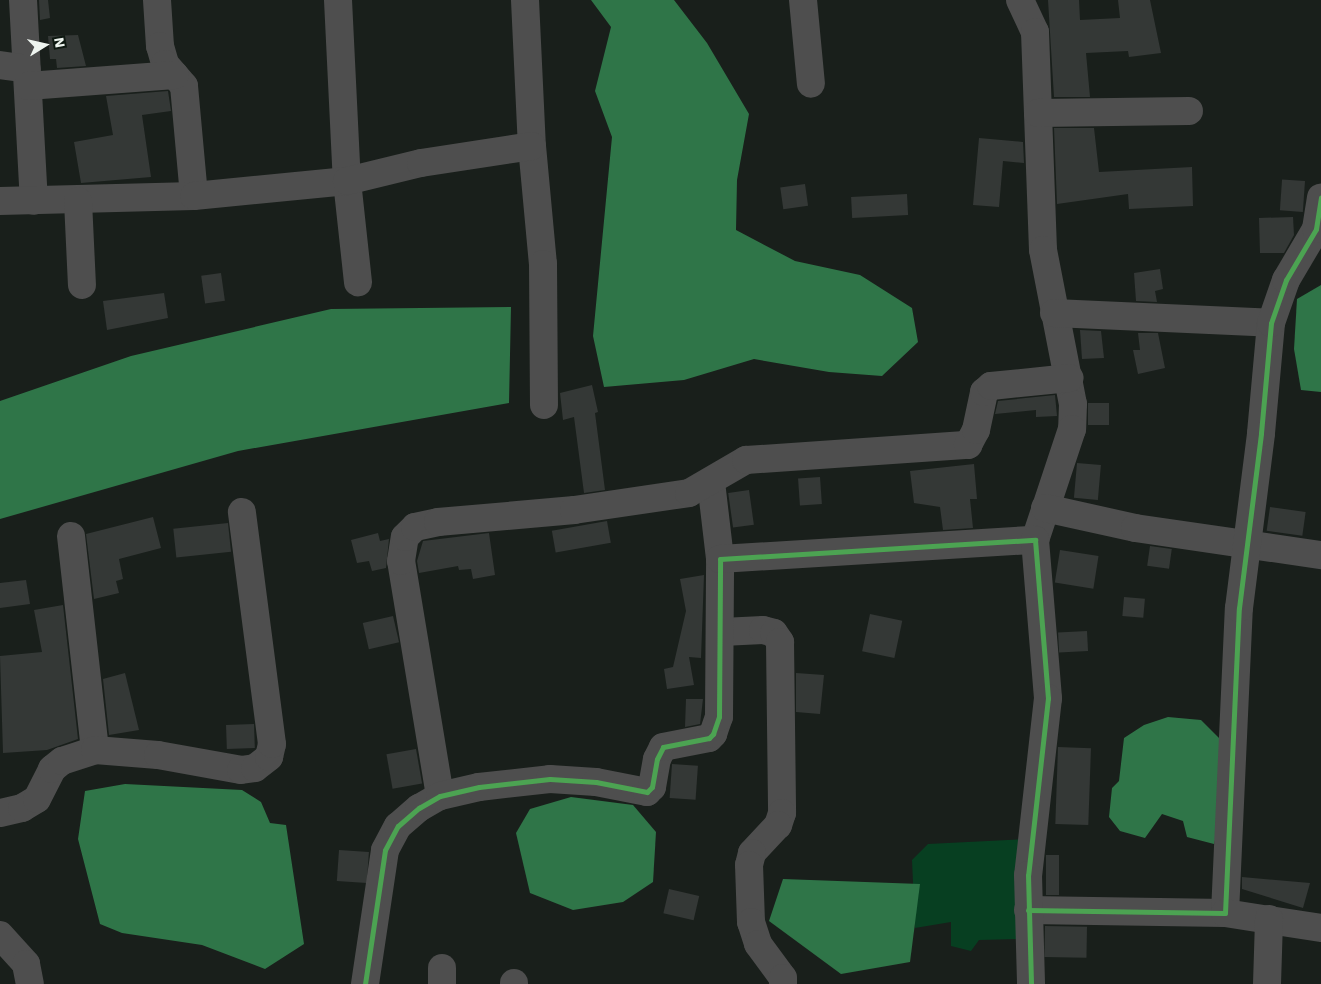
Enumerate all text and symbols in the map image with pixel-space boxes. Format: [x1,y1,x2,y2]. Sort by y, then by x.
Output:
north arrow [20,20,70,70]
text: N [51,36,69,49]

